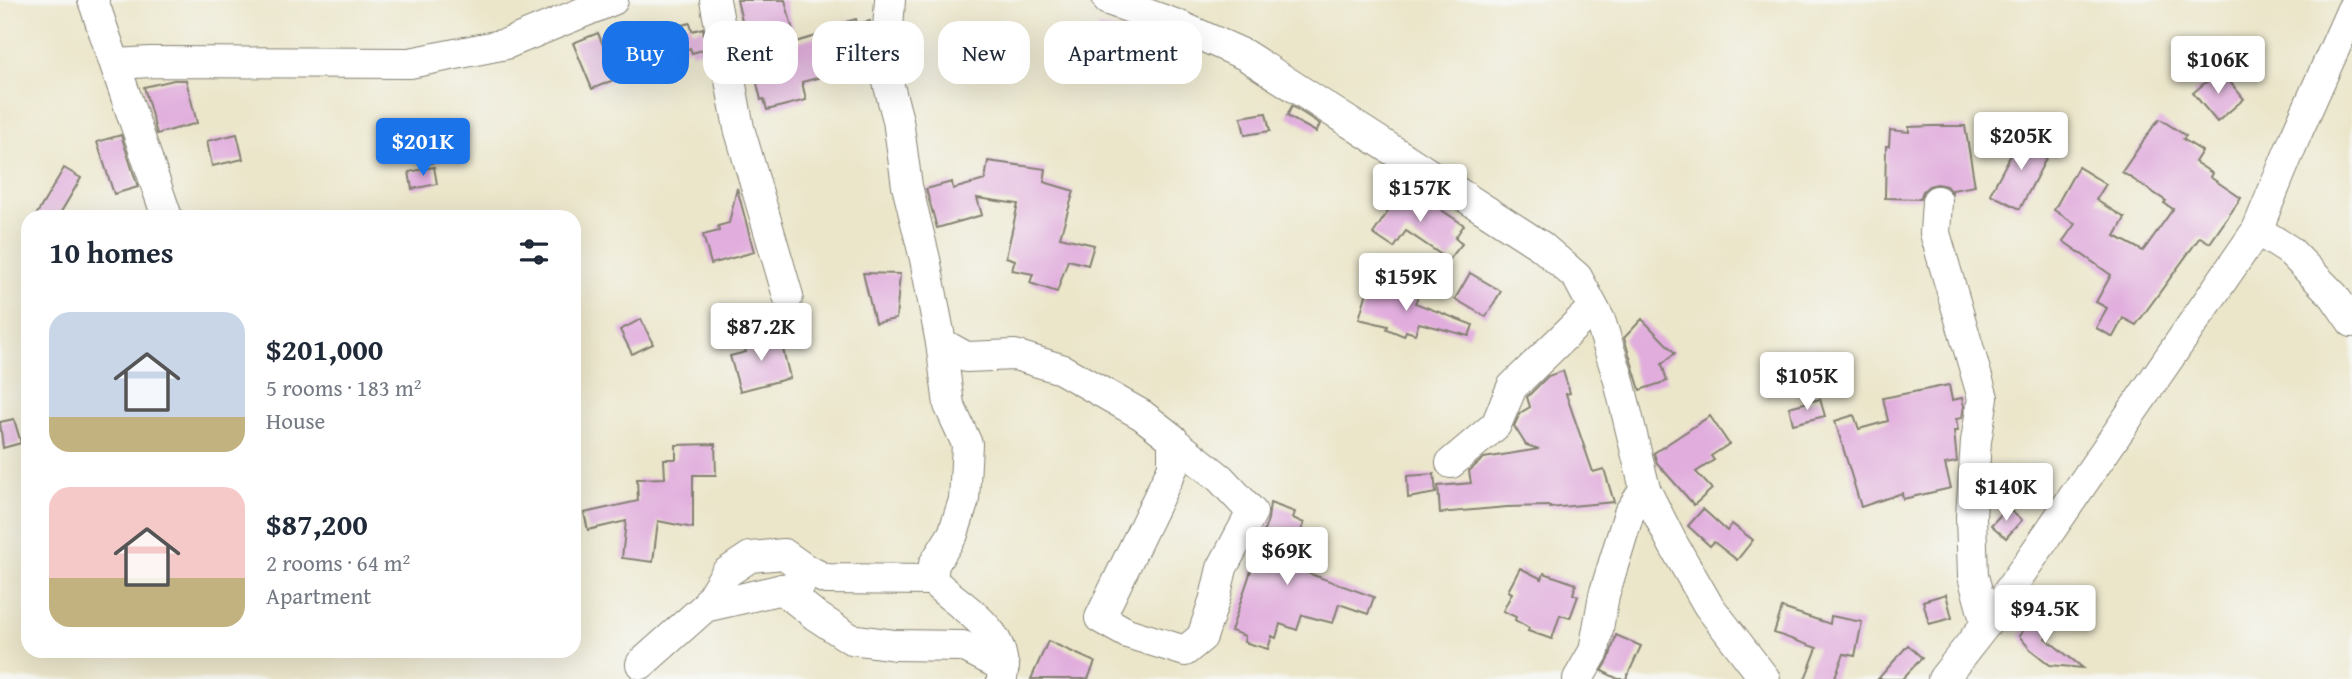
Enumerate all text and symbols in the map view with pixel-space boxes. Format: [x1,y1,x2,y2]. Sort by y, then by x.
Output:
chip: Buy [602,21,689,84]
chip: Rent [703,21,798,84]
chip: Filters [812,21,924,84]
chip: New [938,21,1030,84]
chip: Apartment [1044,21,1202,84]
pin: $106K [2169,36,2267,96]
text: $106K [2187,42,2249,75]
pin: $205K [1972,113,2070,172]
pin: $201K [374,118,472,178]
text: $205K [1990,118,2052,151]
text: $201K [392,124,454,157]
pin: $157K [1371,164,1469,224]
text: $157K [1389,170,1451,203]
text: 10 homes [49,230,174,274]
icon: filters [515,233,553,271]
pin: $159K [1357,254,1455,313]
text: $159K [1375,259,1437,292]
pin: $87.2K [704,304,818,363]
text: $87.2K [727,309,795,342]
text: $201,000 [266,327,383,371]
icon: home [105,340,189,424]
pin: $105K [1758,352,1856,412]
text: $105K [1776,358,1838,391]
text: 5 rooms · 183 m² [266,371,421,404]
text: House [266,404,325,437]
pin: $140K [1957,463,2055,523]
text: $140K [1975,469,2037,502]
text: $87,200 [266,502,368,546]
icon: home [105,515,189,599]
pin: $69K [1246,528,1328,587]
text: $69K [1262,533,1312,566]
text: 2 rooms · 64 m² [266,546,410,579]
text: Apartment [266,579,371,612]
pin: $94.5K [1988,586,2102,645]
text: $94.5K [2011,591,2079,624]

